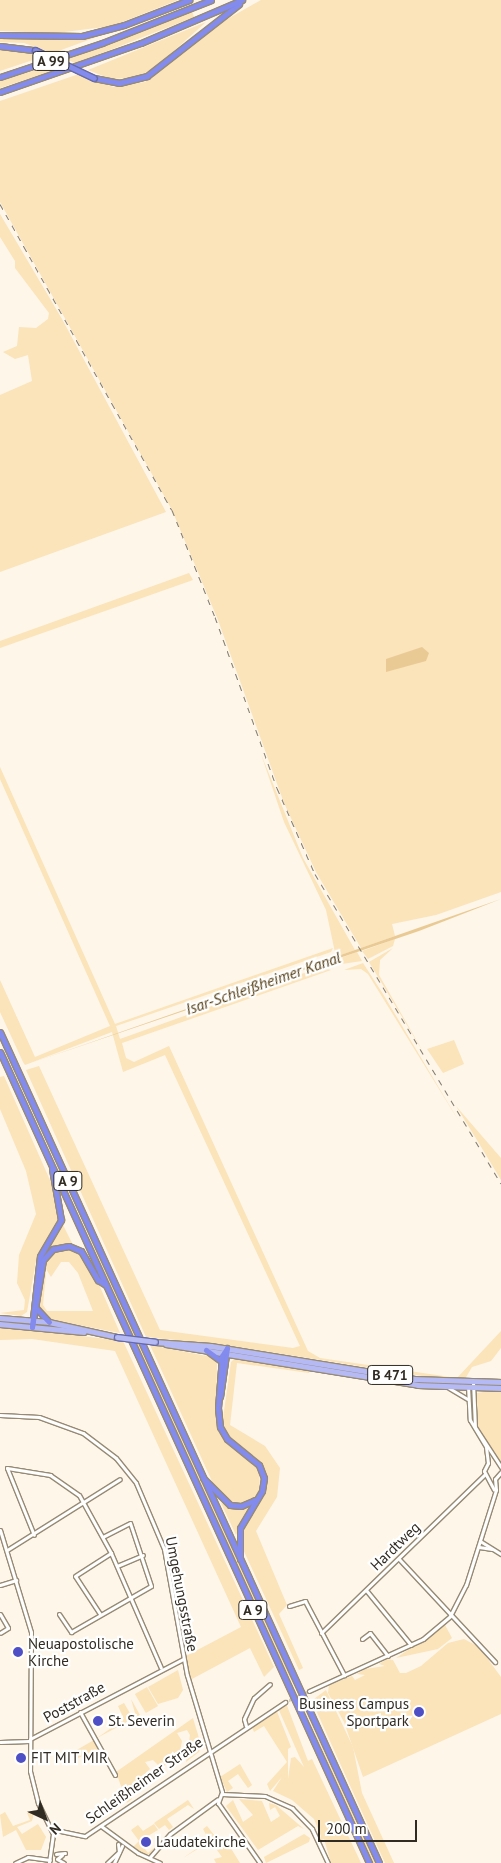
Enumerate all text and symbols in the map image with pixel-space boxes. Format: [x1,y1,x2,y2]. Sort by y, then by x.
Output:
road number: A 99 [31,49,71,72]
water label: Isar-Schleißheimer Kanal [183,947,343,1019]
road number: A 9 [53,1170,83,1192]
road number: B 471 [366,1364,414,1386]
street label: Hardtweg [366,1518,424,1574]
street label: Umgehungsstraße [162,1535,202,1653]
road number: A 9 [238,1598,268,1622]
place label: Neuapostolische Kirche [28,1634,134,1669]
marker: Neuapostolische Kirche [12,1646,24,1658]
street label: Poststraße [40,1678,108,1726]
place label: Business Campus Sportpark [299,1694,409,1729]
marker: Business Campus Sportpark [413,1706,425,1718]
place label: St. Severin [108,1712,176,1730]
marker: St. Severin [92,1715,104,1727]
street label: Schleißheimer Straße [82,1733,206,1827]
place label: FIT MIT MIR [31,1749,109,1767]
marker: FIT MIT MIR [15,1752,27,1764]
north arrow [20,1793,70,1843]
scale bar [321,1810,420,1842]
text: N [46,1819,65,1839]
text: 200 m [326,1819,367,1838]
place label: Laudatekirche [156,1833,246,1851]
marker: Laudatekirche [140,1836,152,1848]

